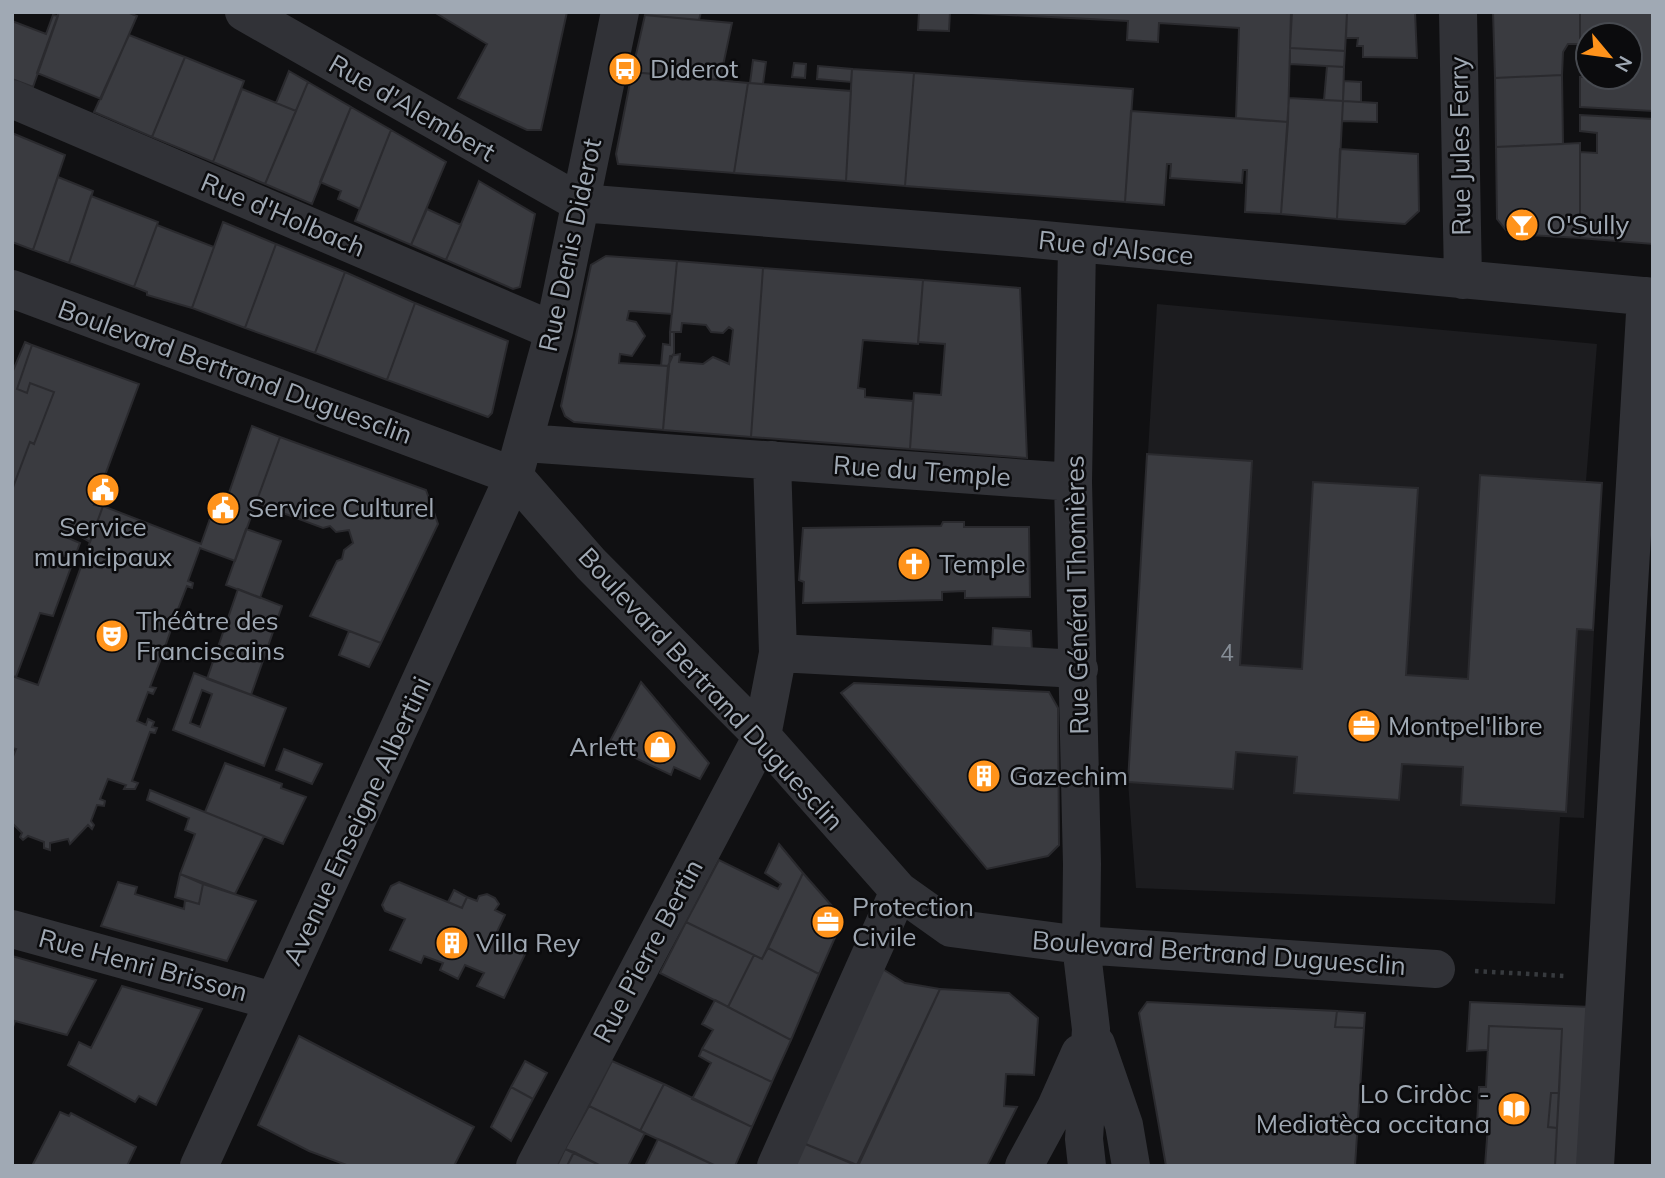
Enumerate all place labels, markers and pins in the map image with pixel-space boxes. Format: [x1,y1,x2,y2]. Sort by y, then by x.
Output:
bus stop icon: Diderot [606,50,644,88]
place label: Diderot [650,52,738,85]
bar icon: O'Sully [1503,206,1541,244]
place label: O'Sully [1546,208,1629,241]
public building icon: Service municipaux [84,471,122,509]
public building icon: Service Culturel [204,489,242,527]
place label: Service Culturel [248,491,434,524]
place label: Service municipaux [34,510,172,573]
church icon: Temple [895,545,933,583]
place label: Temple [939,547,1026,580]
place label: Théâtre des Franciscains [136,604,285,667]
theatre icon: Théâtre des Franciscains [93,617,131,655]
office icon: Montpel'libre [1345,707,1383,745]
place label: Montpel'libre [1388,709,1543,742]
shop icon: Arlett [641,728,679,766]
place label: Arlett [569,730,636,763]
building icon: Gazechim [965,757,1003,795]
place label: Gazechim [1009,759,1128,792]
place label: Protection Civile [852,890,974,953]
office icon: Protection Civile [809,903,847,941]
building icon: Villa Rey [433,924,471,962]
place label: Villa Rey [476,926,581,959]
place label: Lo Cirdòc - Mediatèca occitana [1256,1077,1490,1140]
library icon: Lo Cirdòc - Mediatèca occitana [1495,1090,1533,1128]

